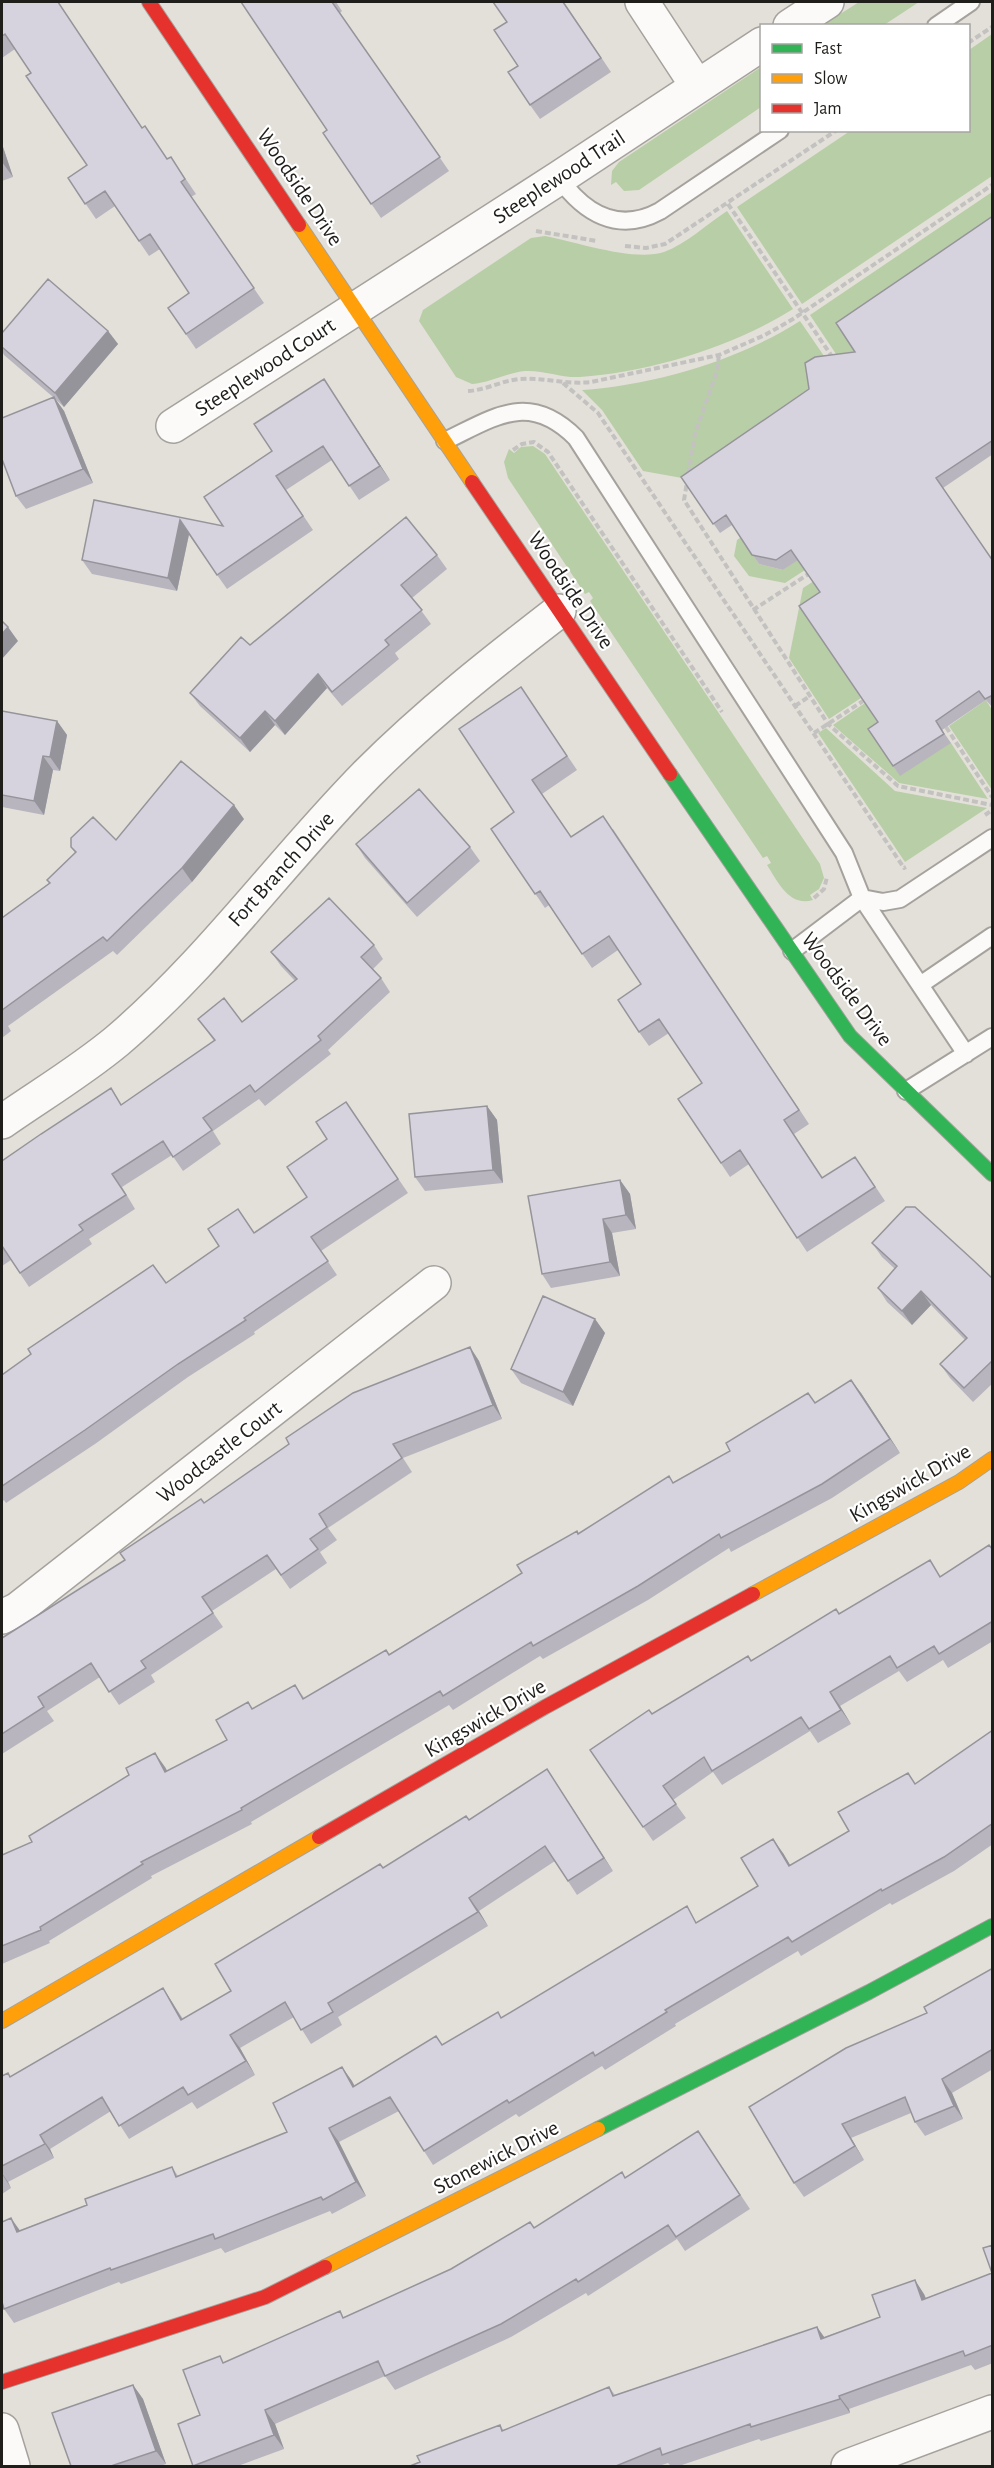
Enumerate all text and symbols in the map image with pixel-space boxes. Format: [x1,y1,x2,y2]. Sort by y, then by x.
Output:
legend [760,24,970,132]
text: Fast [814,40,842,58]
text: Slow [814,70,847,88]
text: Jam [814,100,842,118]
street label: Woodside Drive [253,124,347,250]
street label: Steeplewood Trail [489,126,629,228]
street label: Steeplewood Court [191,314,339,420]
street label: Woodside Drive [524,527,618,653]
street label: Fort Branch Drive [224,807,338,931]
street label: Woodside Drive [797,928,897,1050]
street label: Woodcastle Court [153,1397,285,1507]
street label: Kingswick Drive [846,1440,974,1526]
street label: Kingswick Drive [421,1675,549,1761]
street label: Stonewick Drive [430,2116,562,2198]

